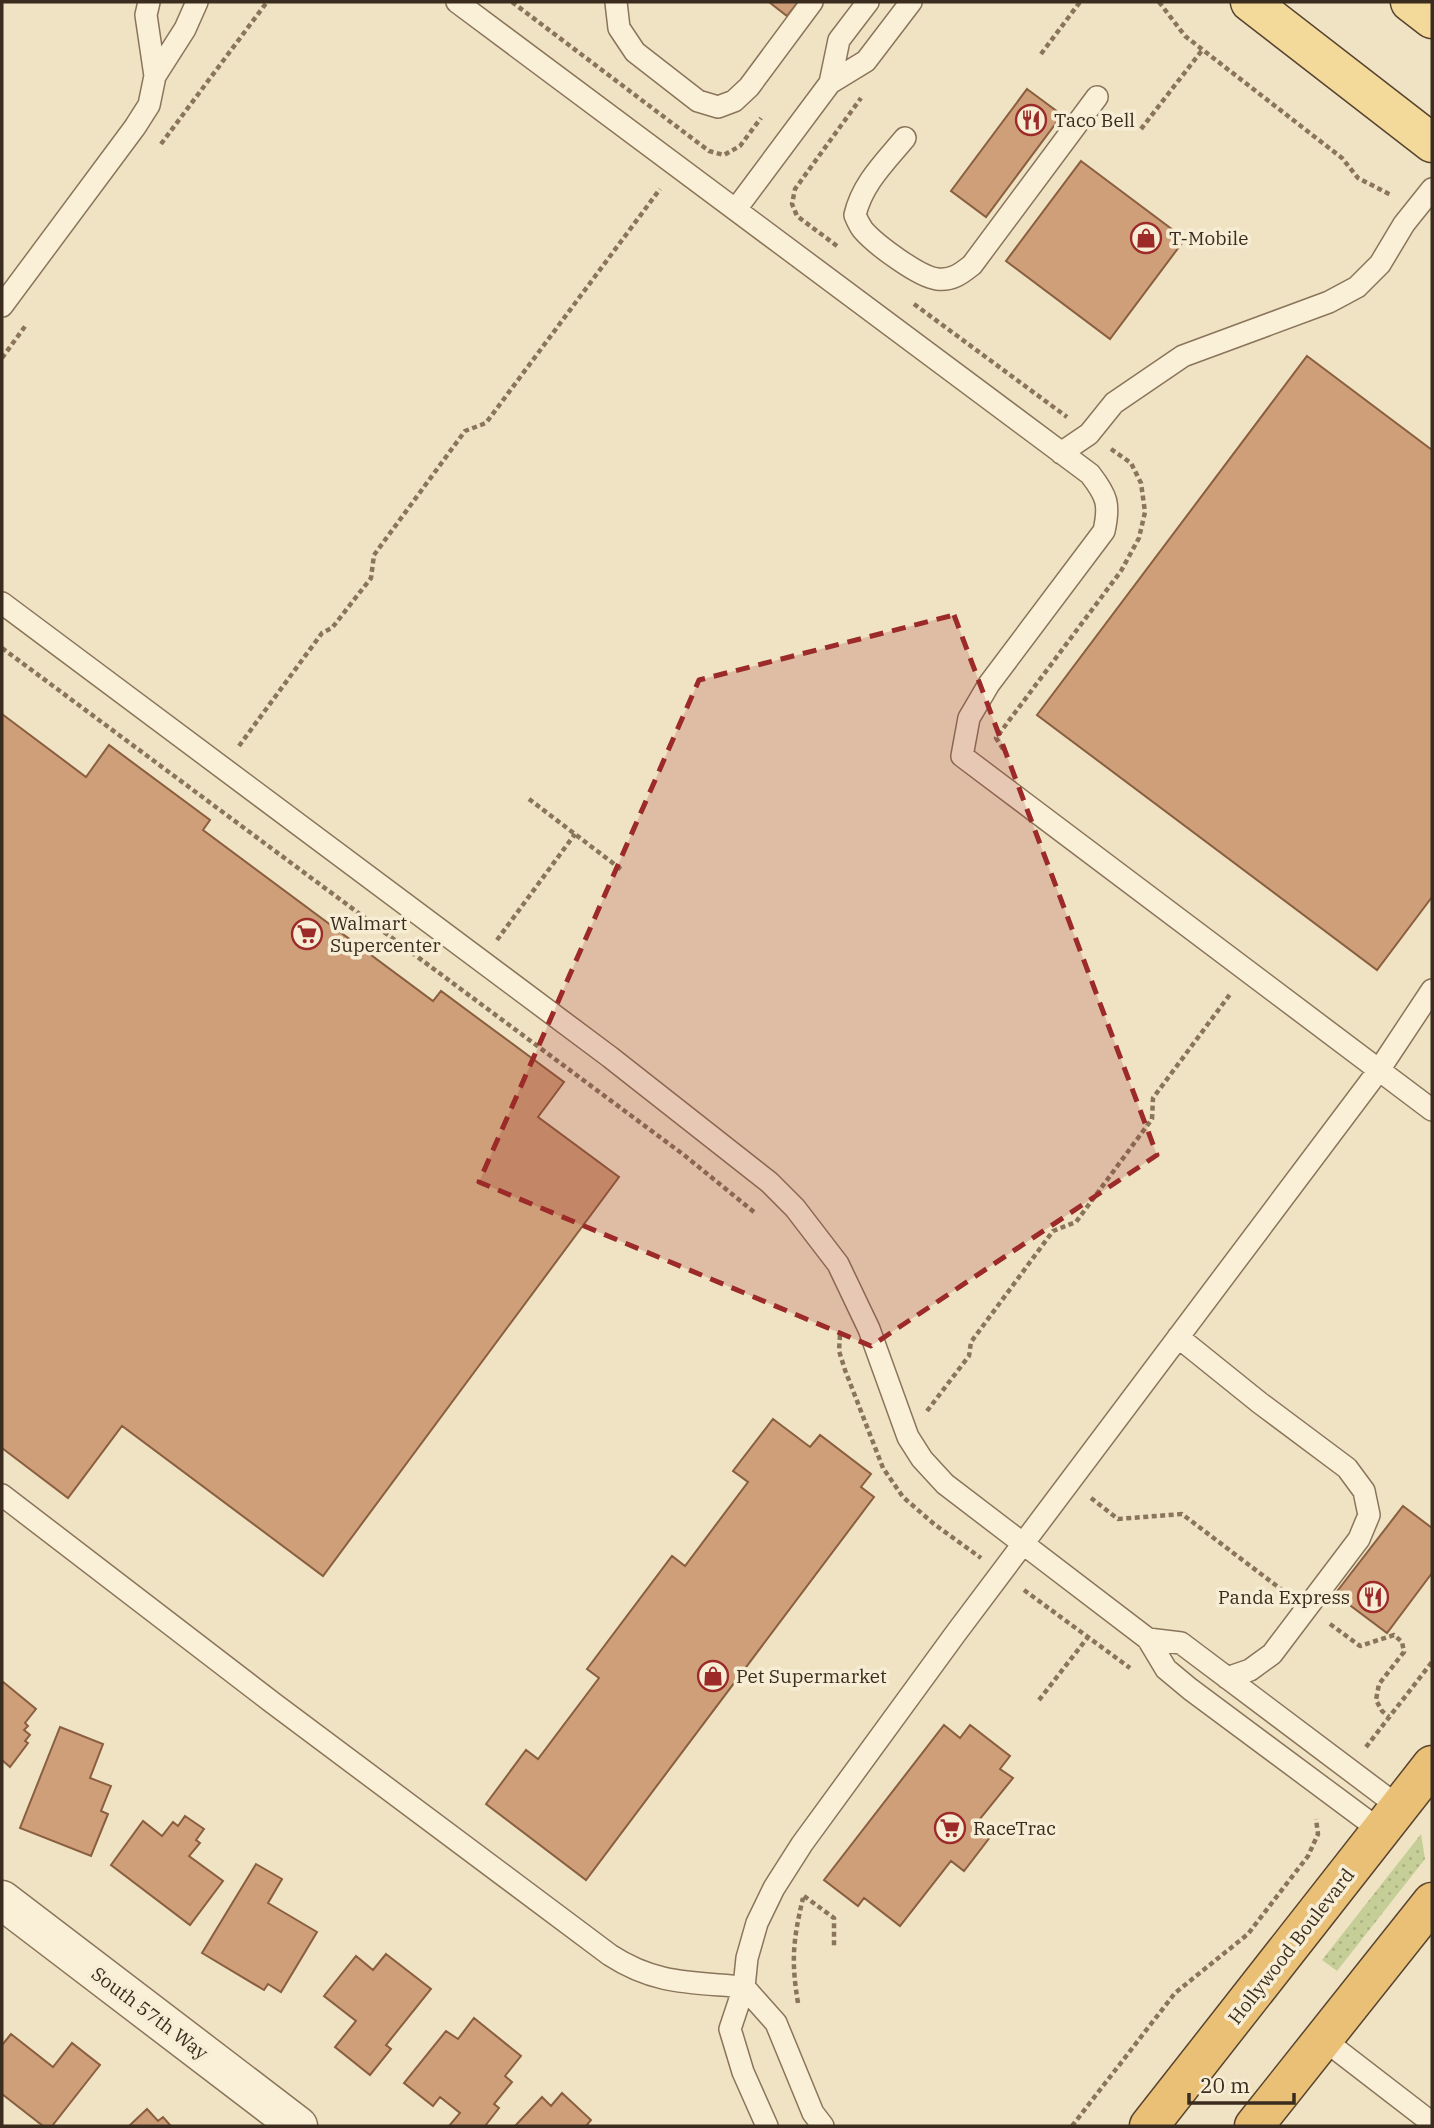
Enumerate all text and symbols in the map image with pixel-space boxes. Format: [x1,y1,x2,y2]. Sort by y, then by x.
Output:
restaurant icon: Taco Bell [1014,103,1048,137]
place label: Taco Bell [1054,108,1135,132]
shop icon: T-Mobile [1129,221,1163,255]
place label: T-Mobile [1169,226,1248,250]
place label: Walmart Supercenter [330,911,441,957]
supermarket icon: Walmart Supercenter [290,917,324,951]
restaurant icon: Panda Express [1356,1580,1390,1614]
place label: Panda Express [1218,1585,1350,1609]
shop icon: Pet Supermarket [696,1659,730,1693]
place label: Pet Supermarket [736,1664,887,1688]
supermarket icon: RaceTrac [933,1811,967,1845]
place label: RaceTrac [973,1816,1056,1840]
street label: Hollywood Boulevard [1223,1863,1359,2029]
street label: South 57th Way [87,1961,214,2065]
scale bar [1189,2062,1294,2106]
text: 20 m [1200,2071,1250,2099]

